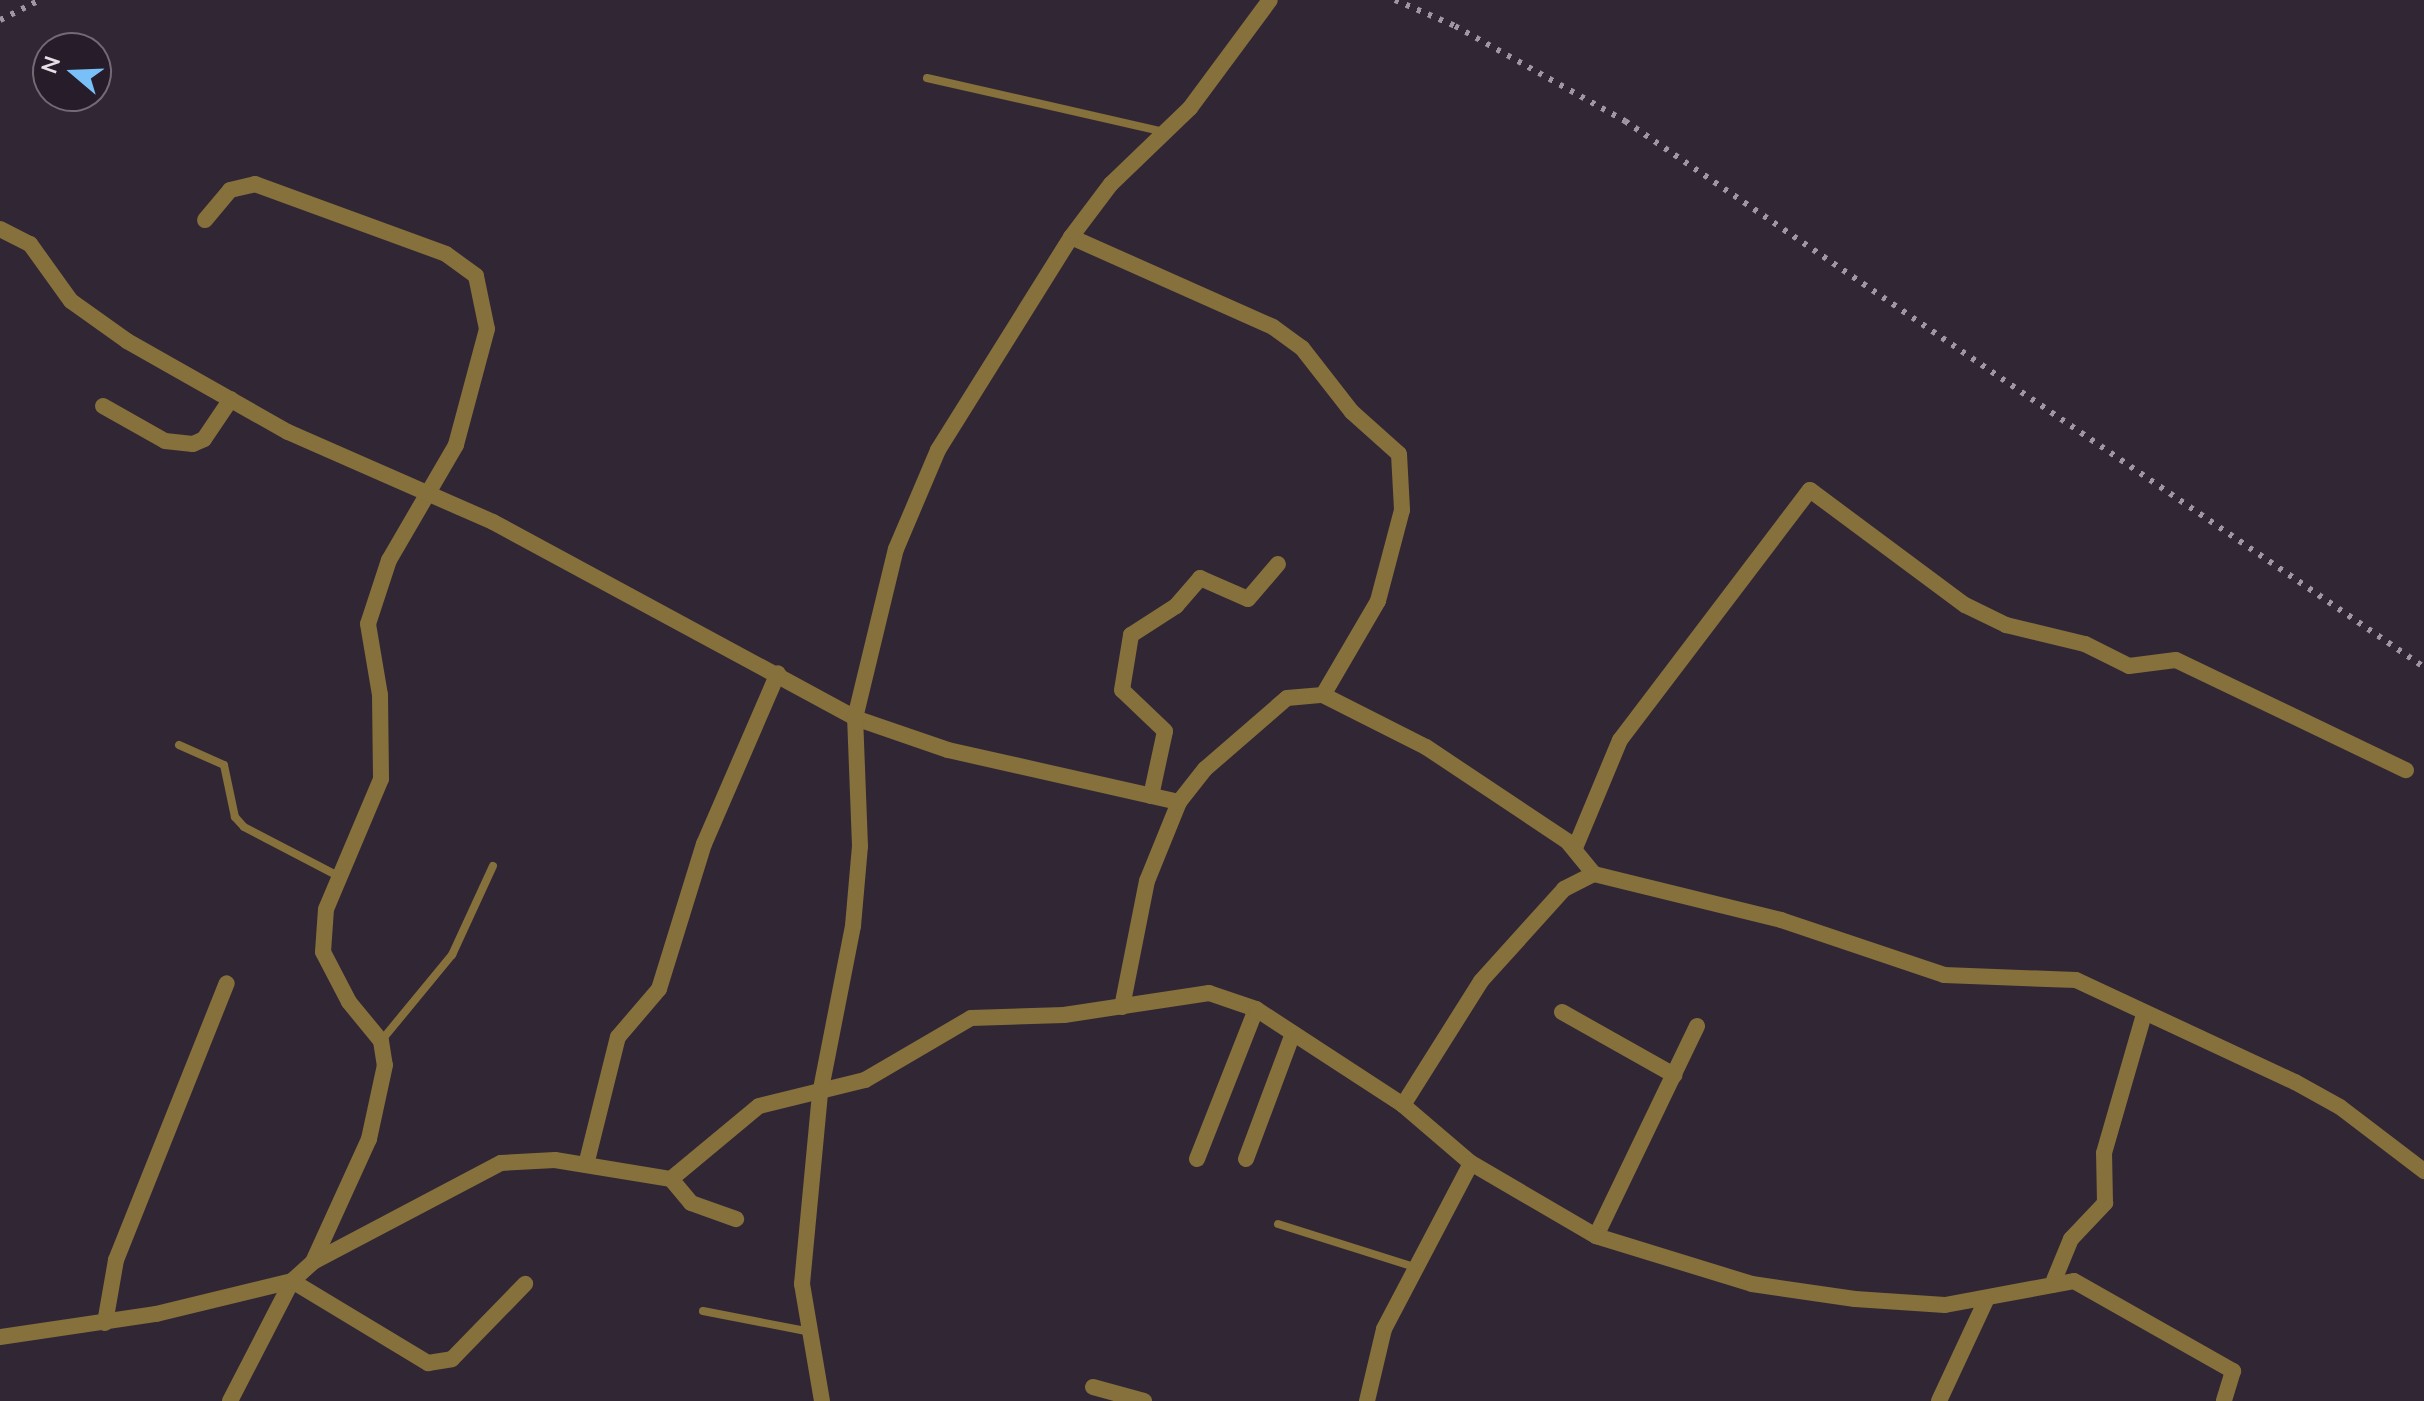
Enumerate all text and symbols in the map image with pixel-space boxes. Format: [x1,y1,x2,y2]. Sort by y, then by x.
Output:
north arrow [32,32,112,112]
text: N [34,52,68,78]

